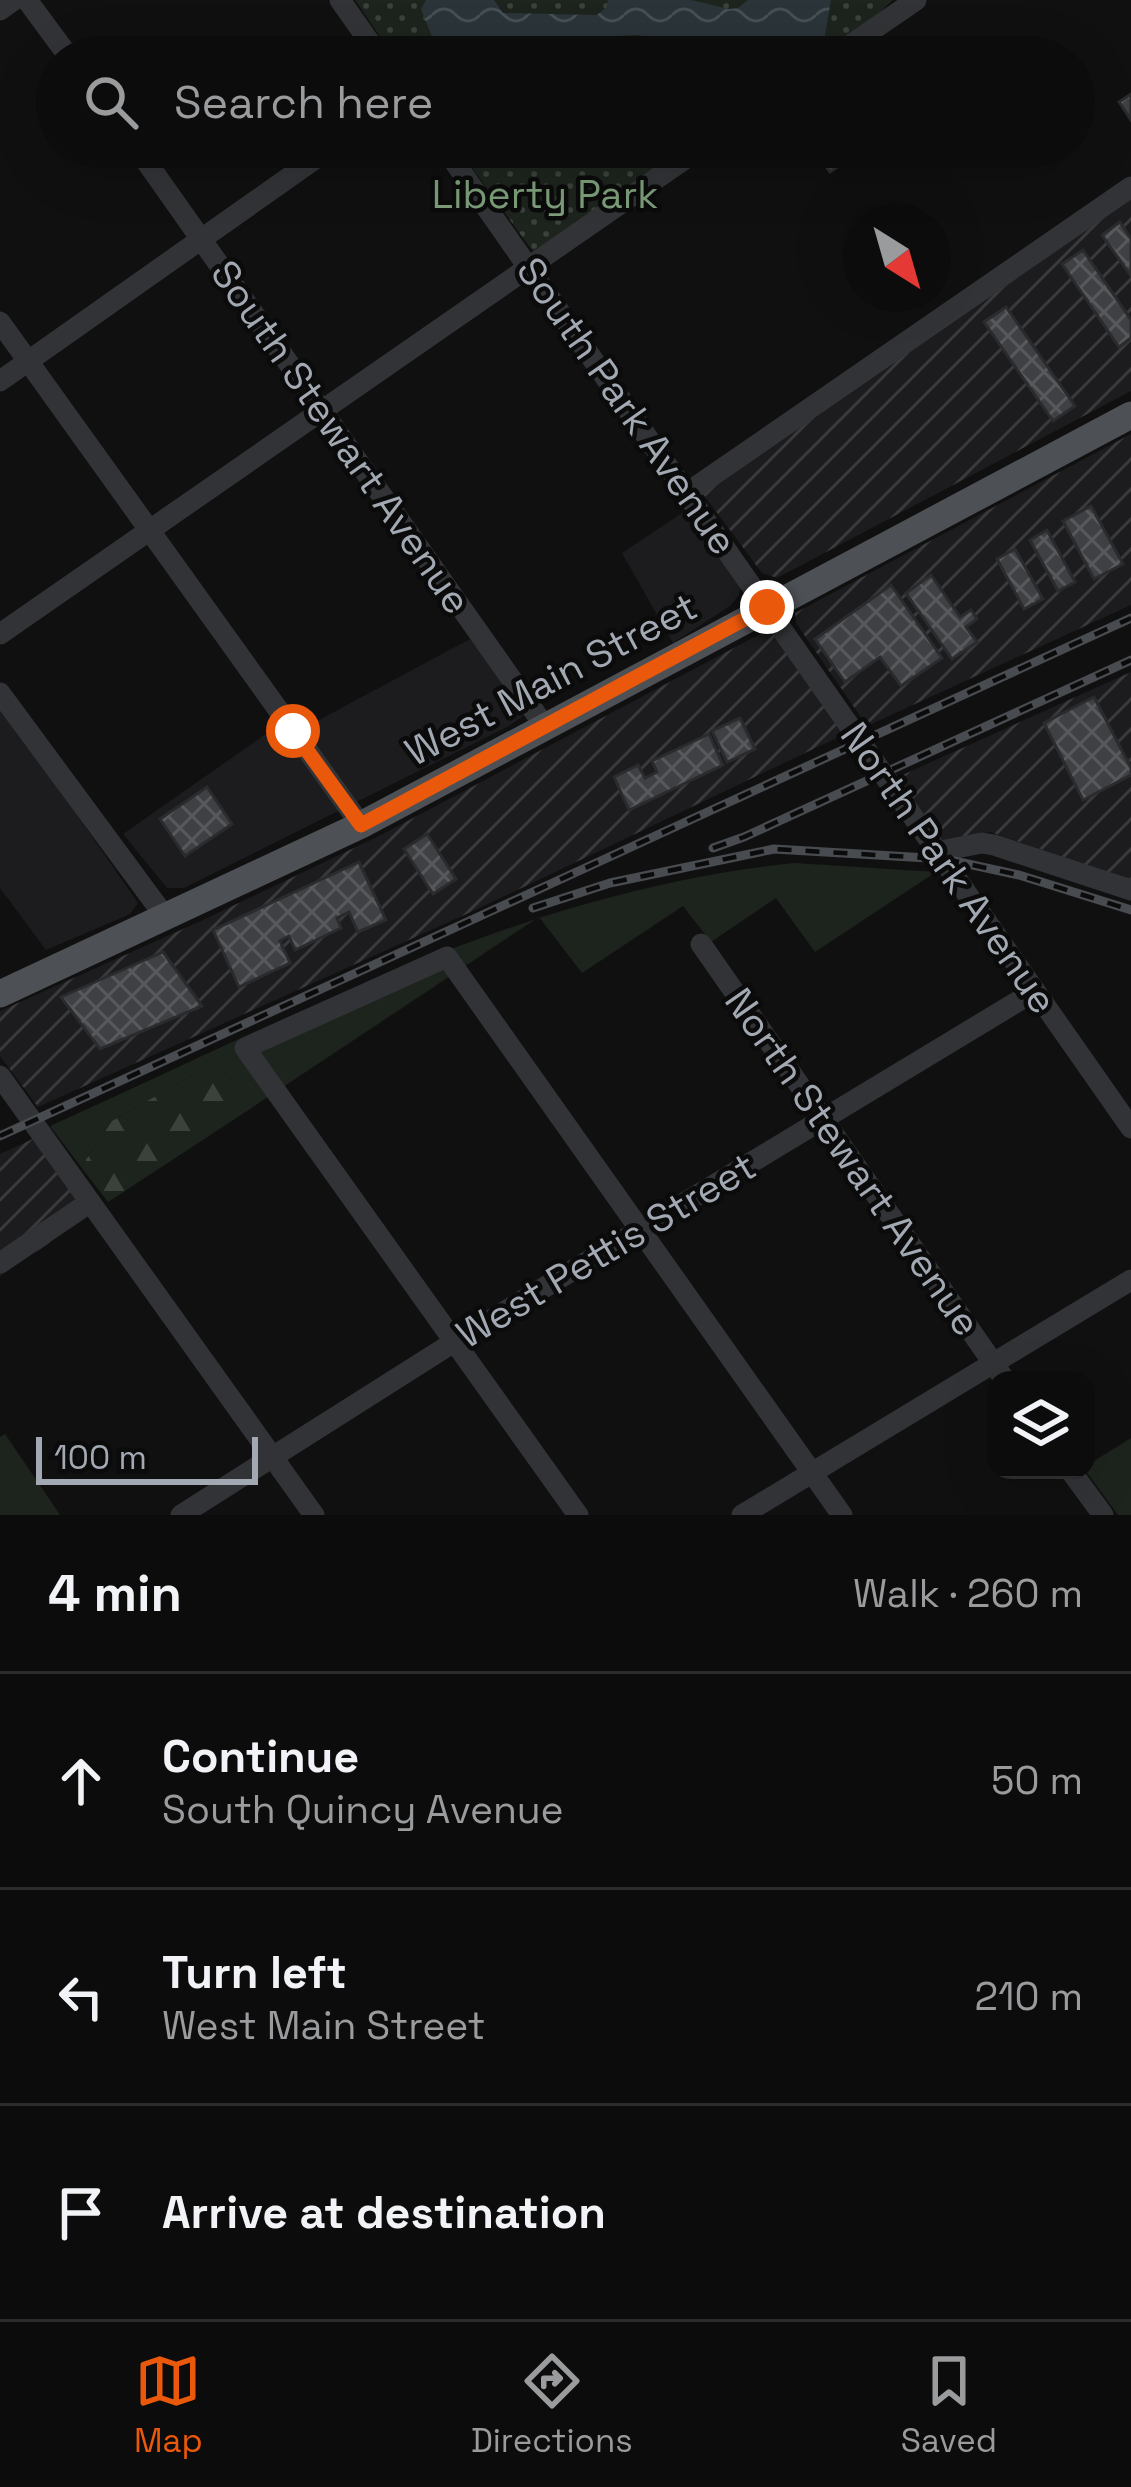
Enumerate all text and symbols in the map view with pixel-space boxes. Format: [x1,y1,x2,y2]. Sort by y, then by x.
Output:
search box [36,36,1095,168]
icon: search [78,69,144,135]
text: Search here [174,74,433,131]
park label: Liberty Park [432,170,658,219]
north arrow [843,204,951,312]
street label: South Park Avenue [506,248,748,564]
street label: South Stewart Avenue [200,251,482,623]
route end [740,580,794,634]
street label: West Main Street [397,581,705,777]
route start [266,704,320,758]
street label: North Park Avenue [830,713,1068,1023]
street label: North Stewart Avenue [714,979,992,1345]
street label: West Pettis Street [447,1141,765,1359]
map controls [987,1371,1095,1479]
button: layers [987,1371,1095,1479]
scale bar [36,1431,258,1484]
text: 100 m [54,1437,147,1479]
text: 4 min [48,1561,182,1626]
text: Walk · 260 m [853,1569,1083,1618]
text: Continue [162,1728,359,1785]
icon: ahead [48,1748,114,1814]
text: 50 m [991,1756,1083,1805]
text: South Quincy Avenue [162,1785,564,1834]
text: Turn left [162,1944,347,2001]
icon: left [48,1964,114,2030]
text: 210 m [975,1972,1083,2021]
text: West Main Street [162,2001,486,2050]
icon: arrive [48,2180,114,2246]
text: Arrive at destination [162,2184,606,2241]
tab: Map [134,2348,203,2462]
tab: Directions [471,2348,633,2462]
tab: Saved [901,2348,997,2462]

